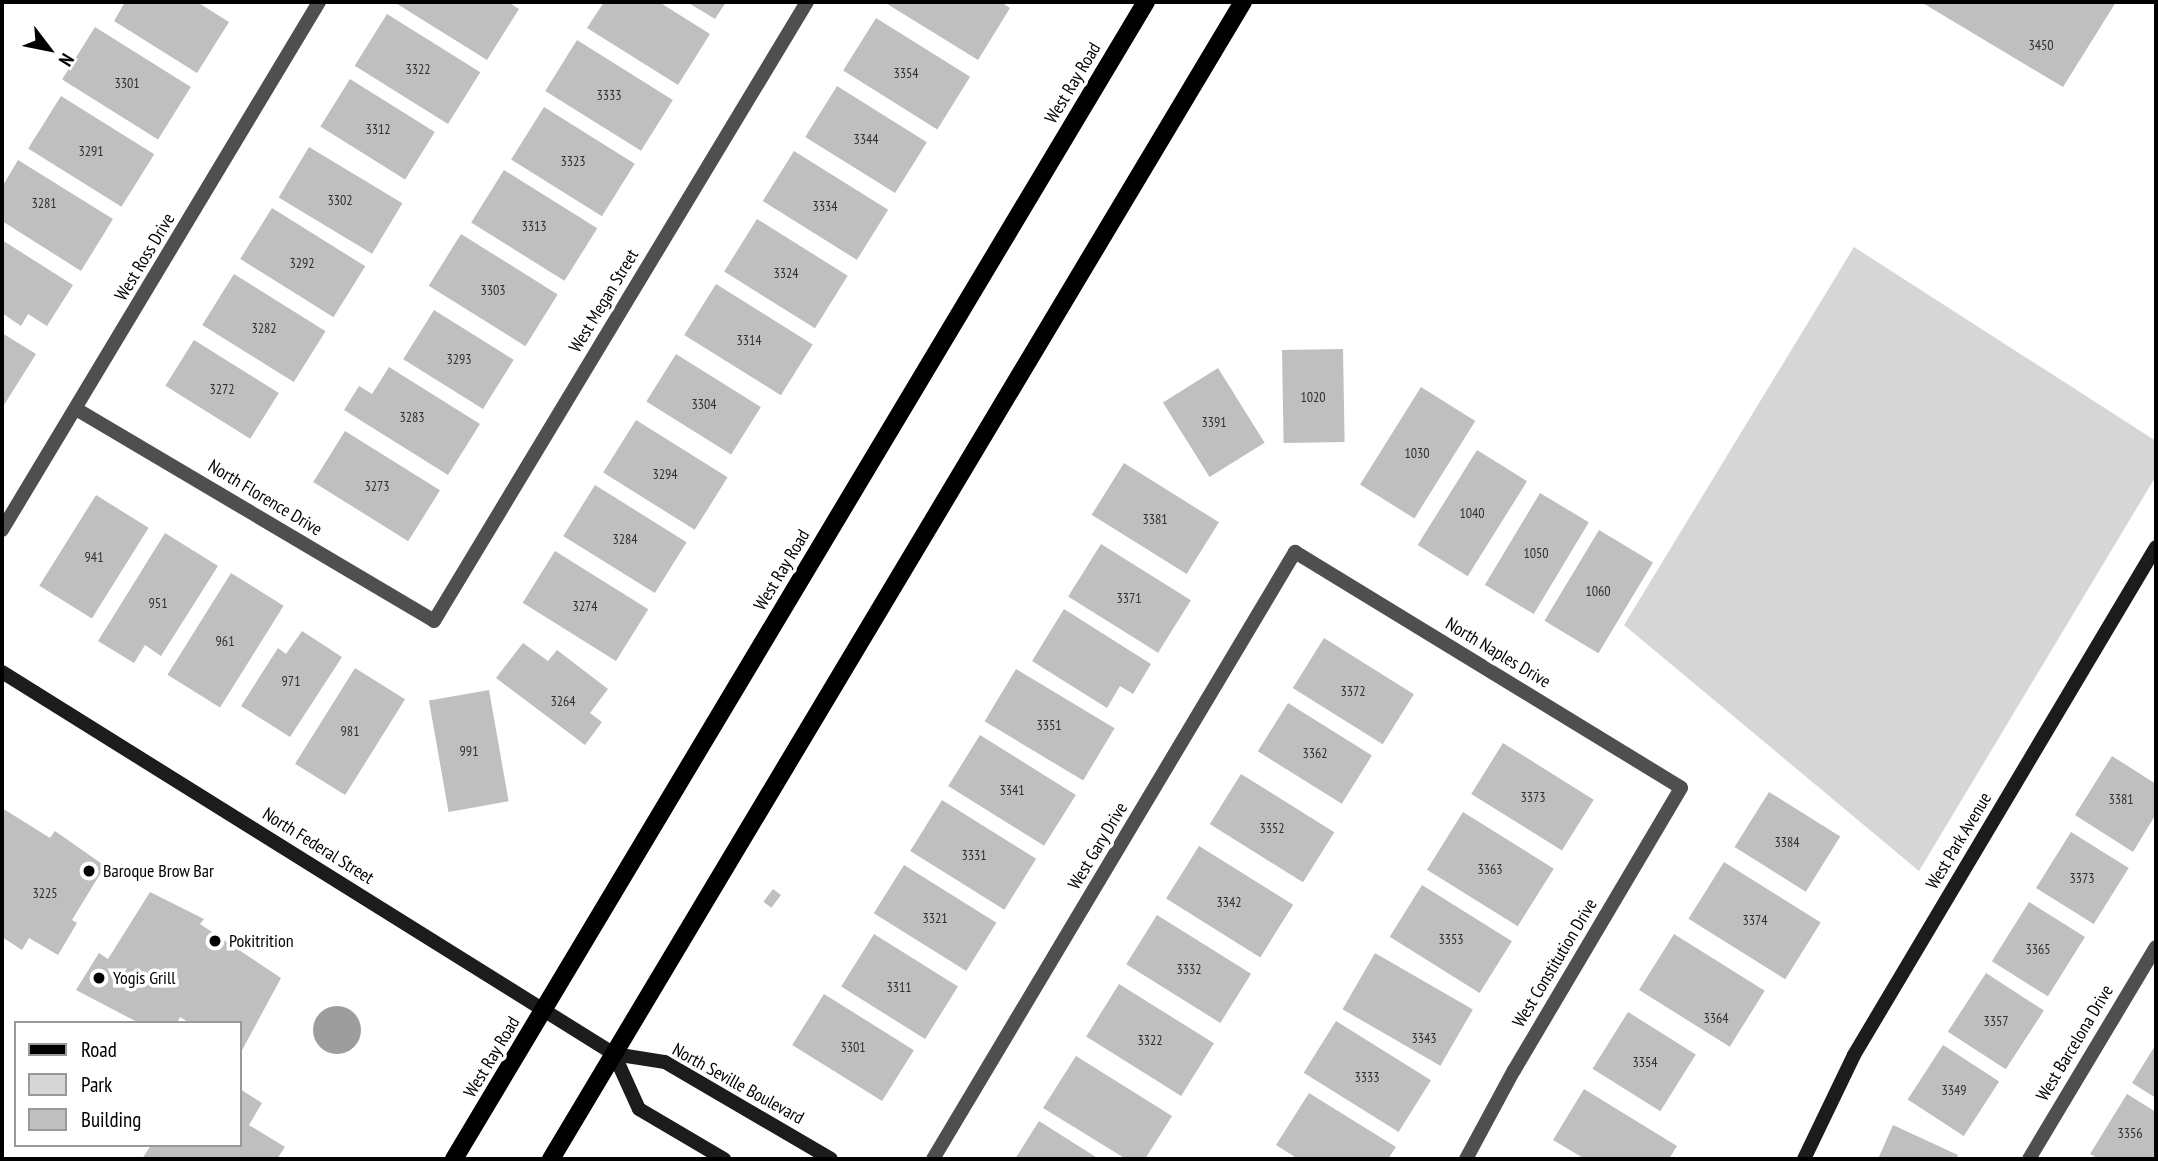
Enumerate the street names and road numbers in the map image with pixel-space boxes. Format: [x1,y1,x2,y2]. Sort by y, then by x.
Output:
street label: West Ray Road [1040,38,1106,128]
street label: West Ross Drive [110,209,180,305]
street label: West Megan Street [565,246,643,356]
street label: North Florence Drive [204,455,326,541]
street label: West Ray Road [749,525,815,615]
street label: North Naples Drive [1442,613,1554,693]
street label: West Park Avenue [1921,788,1997,894]
street label: West Gary Drive [1064,798,1132,894]
street label: North Federal Street [258,803,378,889]
street label: West Constitution Drive [1508,895,1602,1031]
street label: West Barcelona Drive [2032,981,2118,1105]
street label: West Ray Road [459,1012,525,1102]
street label: North Seville Boulevard [668,1039,808,1129]

